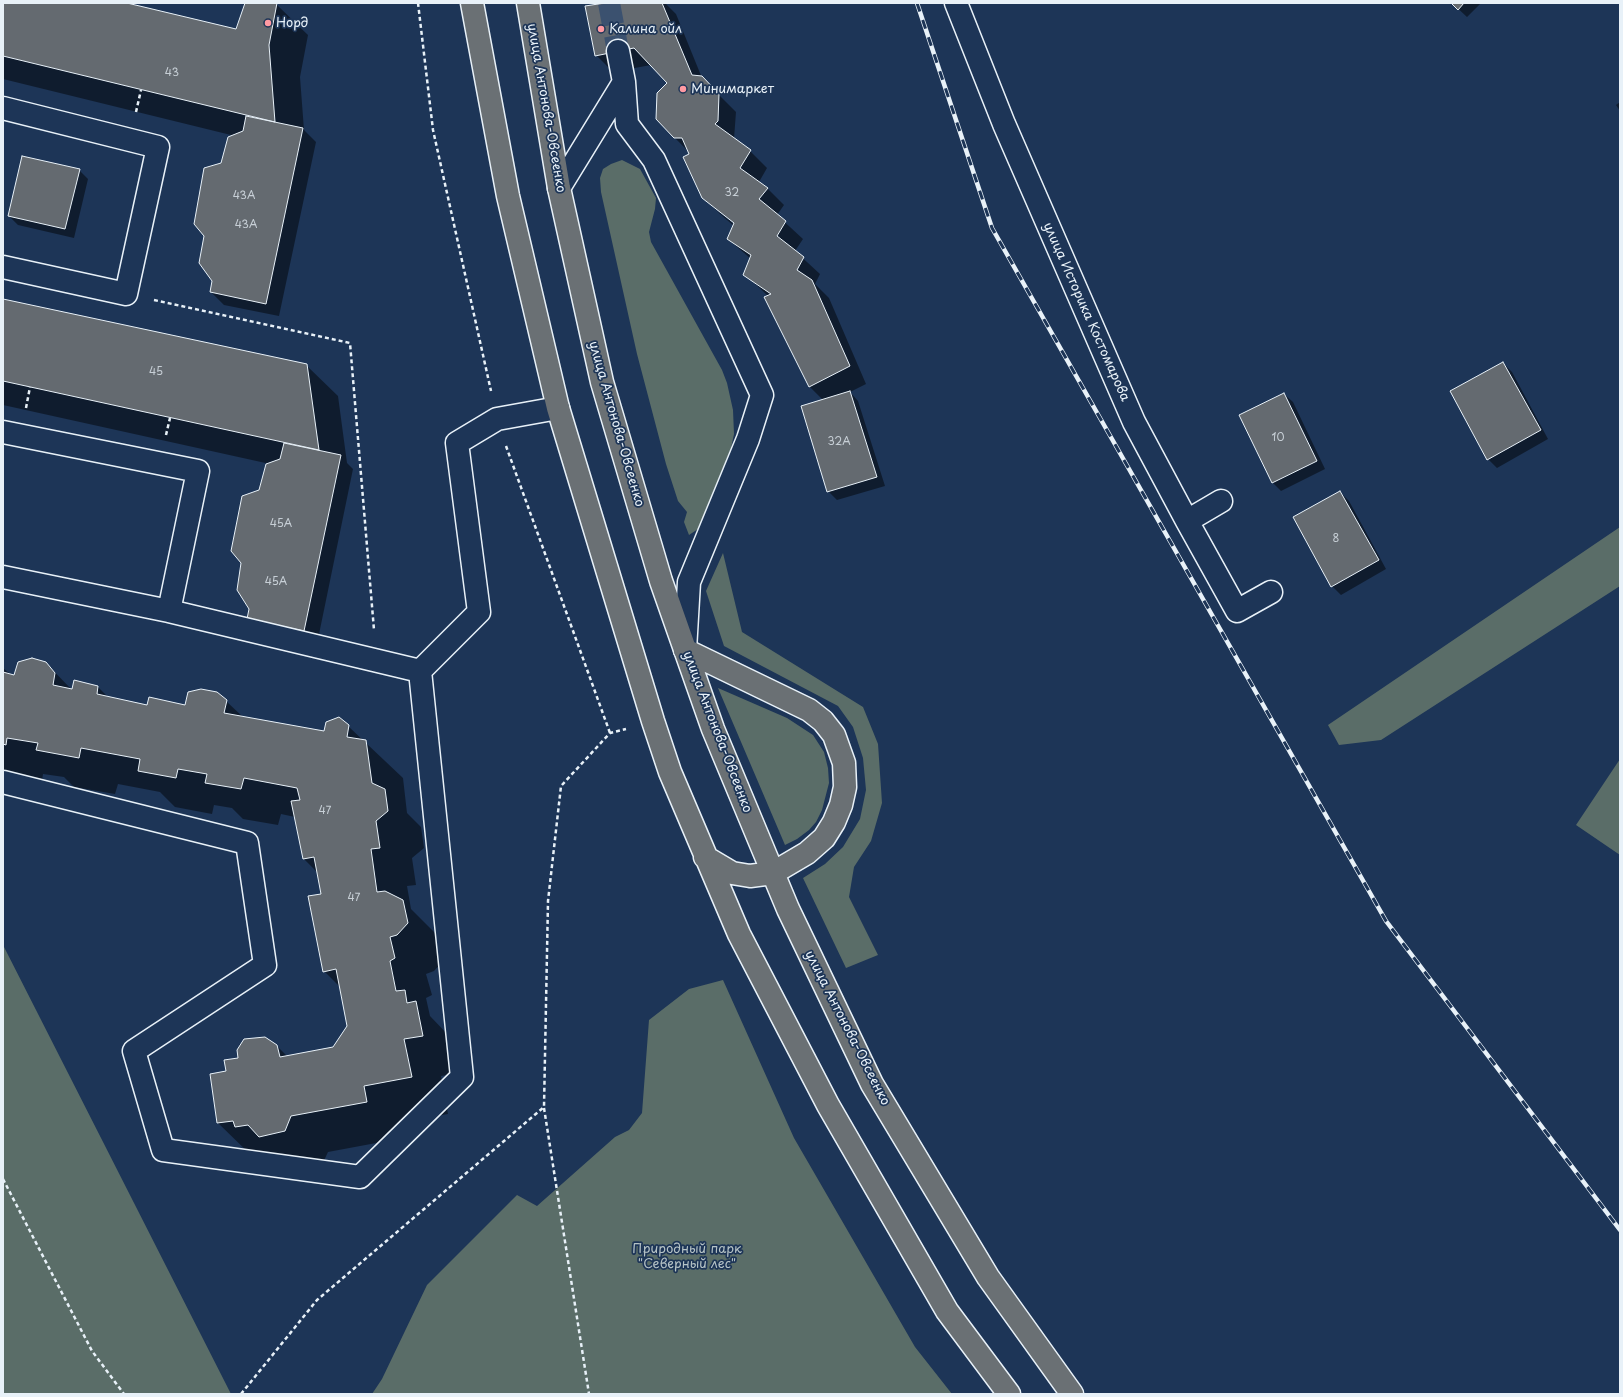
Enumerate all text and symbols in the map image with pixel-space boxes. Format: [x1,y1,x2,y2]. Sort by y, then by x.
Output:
place label: Норд [276,15,308,31]
marker: Норд [263,18,273,28]
place label: Калина ойл [609,21,682,37]
street label: улица Антонова-Овсеенко [523,22,569,194]
marker: Калина ойл [596,24,606,34]
house number: 43 [165,66,179,80]
place label: Минимаркет [691,81,774,97]
marker: Минимаркет [678,84,688,94]
house number: 32 [725,186,739,200]
house number: 43А [233,189,255,203]
house number: 43А [235,218,257,232]
street label: улица Историка Костомарова [1039,220,1133,404]
street label: улица Антонова-Овсеенко [585,339,647,509]
house number: 45 [149,365,163,379]
house number: 10 [1272,431,1284,445]
house number: 32А [827,435,851,449]
house number: 45А [270,517,292,531]
house number: 8 [1333,532,1339,546]
house number: 45А [265,575,287,589]
street label: улица Антонова-Овсеенко [679,649,755,815]
house number: 47 [319,804,331,818]
house number: 47 [348,891,360,905]
street label: улица Антонова-Овсеенко [801,948,893,1108]
park label: Природный парк "Северный лес" [632,1241,742,1272]

